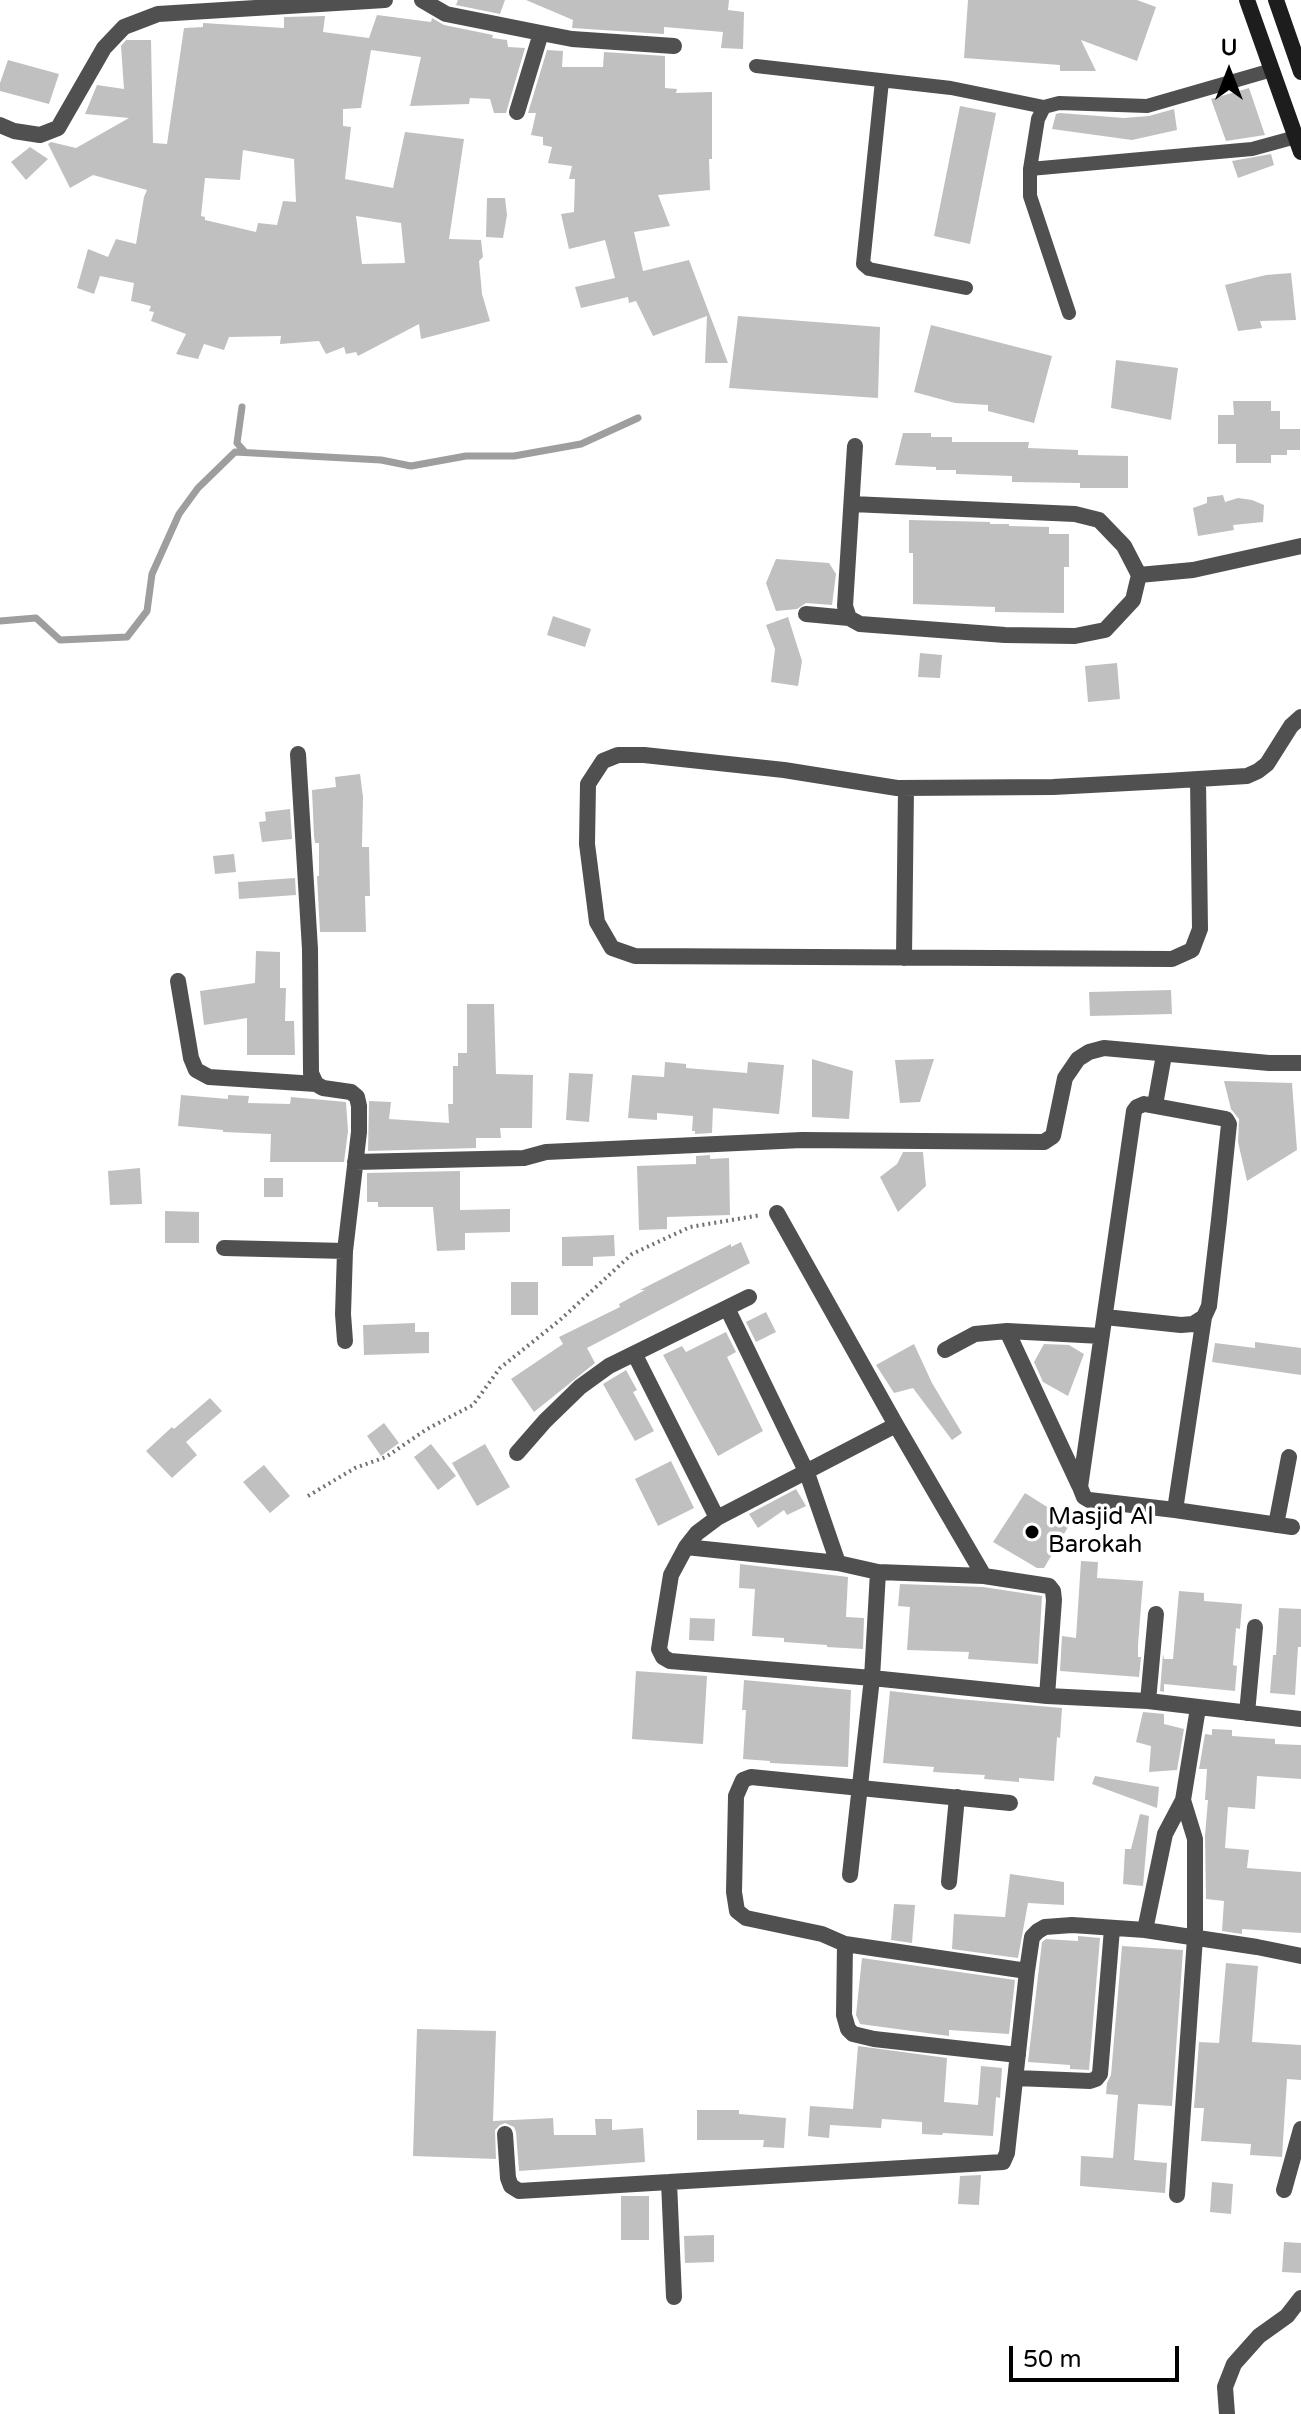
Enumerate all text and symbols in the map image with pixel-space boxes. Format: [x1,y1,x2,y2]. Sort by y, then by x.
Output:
north arrow [1189,32,1269,112]
text: U [1221,35,1237,61]
place label: Masjid Al Barokah [1048,1504,1153,1560]
marker: Masjid Al Barokah [1023,1523,1041,1541]
scale bar [1013,2330,1183,2380]
text: 50 m [1023,2345,1081,2374]

